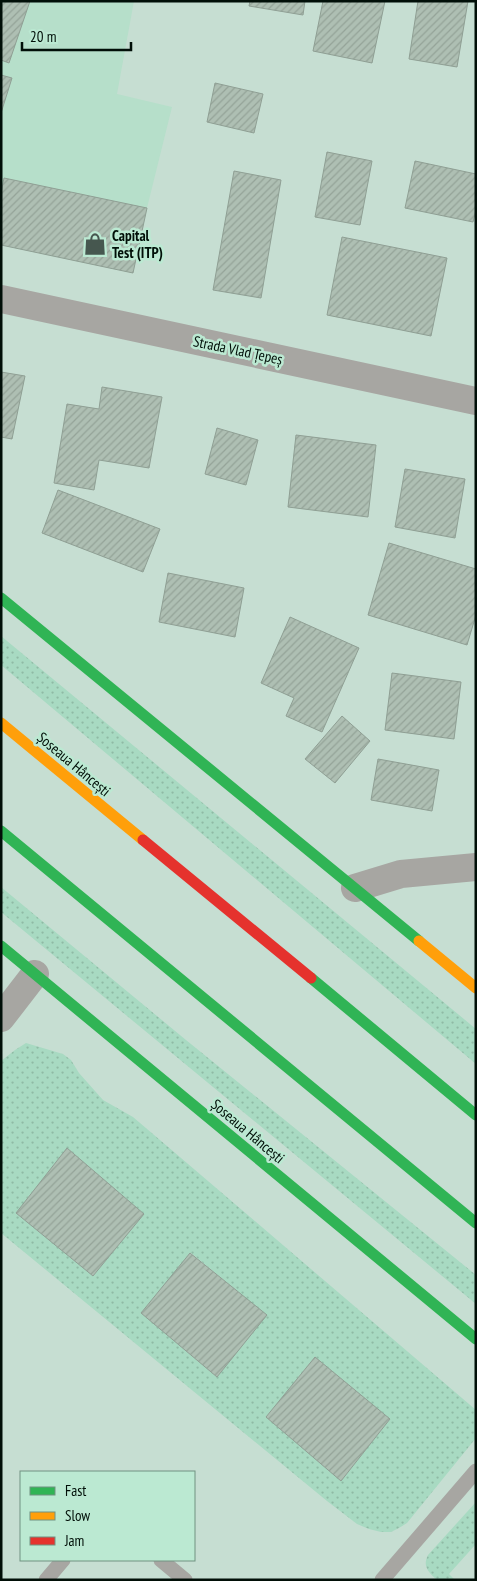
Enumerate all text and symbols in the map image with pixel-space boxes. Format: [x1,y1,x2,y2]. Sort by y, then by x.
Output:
scale bar [22,20,131,52]
text: 20 m [30,27,56,46]
place label: Capital Test (ITP) [112,226,163,262]
shop icon: Capital Test (ITP) [82,231,108,257]
street label: Strada Vlad Țepeș [192,331,284,369]
street label: Șoseaua Hâncești [33,728,115,800]
street label: Șoseaua Hâncești [207,1095,289,1167]
legend [20,1471,195,1561]
text: Fast [65,1481,86,1500]
text: Slow [65,1506,90,1525]
text: Jam [64,1531,84,1550]

